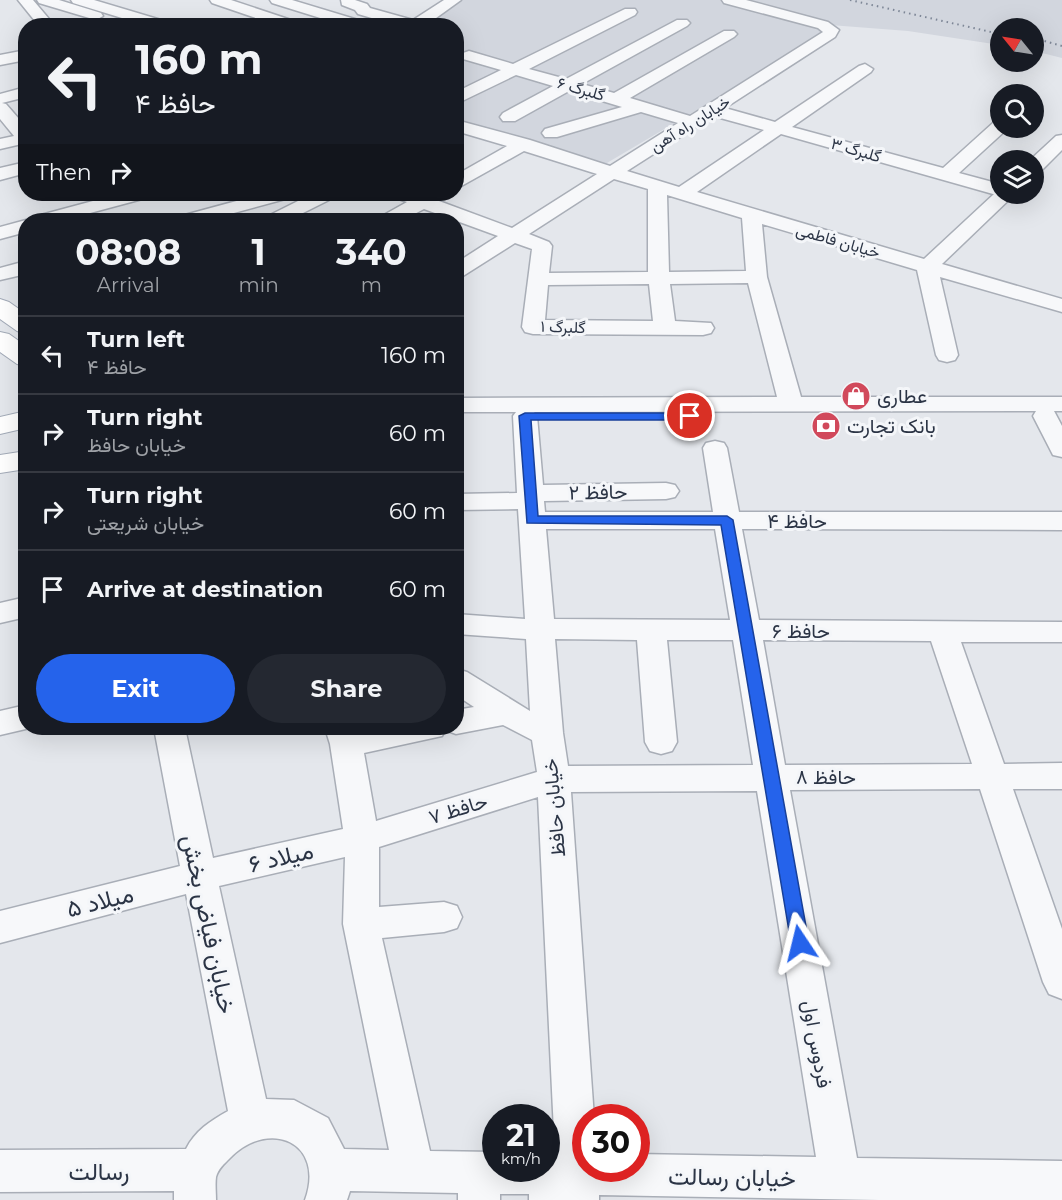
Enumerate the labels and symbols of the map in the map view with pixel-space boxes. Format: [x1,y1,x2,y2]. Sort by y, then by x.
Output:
north arrow [990,18,1044,72]
street label: گلبرگ ۶ [555,73,607,106]
street label: خیابان راه آهن [646,92,734,157]
street label: گلبرگ ۳ [829,134,883,167]
street label: خیابان فاطمی [794,220,882,263]
street label: گلبرگ ۱ [540,317,586,338]
shop icon: عطاری [840,380,872,412]
place label: عطاری [877,384,927,409]
pin [664,390,715,441]
bank icon: بانک تجارت [810,410,842,442]
place label: بانک تجارت [847,414,936,439]
street label: حافظ ۲ [568,479,628,505]
street label: حافظ ۴ [767,509,827,533]
street label: حافظ ۶ [772,619,830,643]
street label: خیابان حافظ [538,758,570,858]
street label: حافظ ۸ [796,765,856,789]
street label: حافظ ۷ [426,789,490,829]
street label: خیابان فیاض بخش [176,832,242,1016]
street label: میلاد ۶ [246,836,316,878]
street label: میلاد ۵ [64,879,136,923]
position arrow [768,911,832,975]
street label: فردوس اول [796,998,837,1090]
speed limit sign: 30 [572,1104,650,1182]
street label: رسالت [69,1157,129,1187]
street label: خیابان رسالت [668,1161,796,1194]

